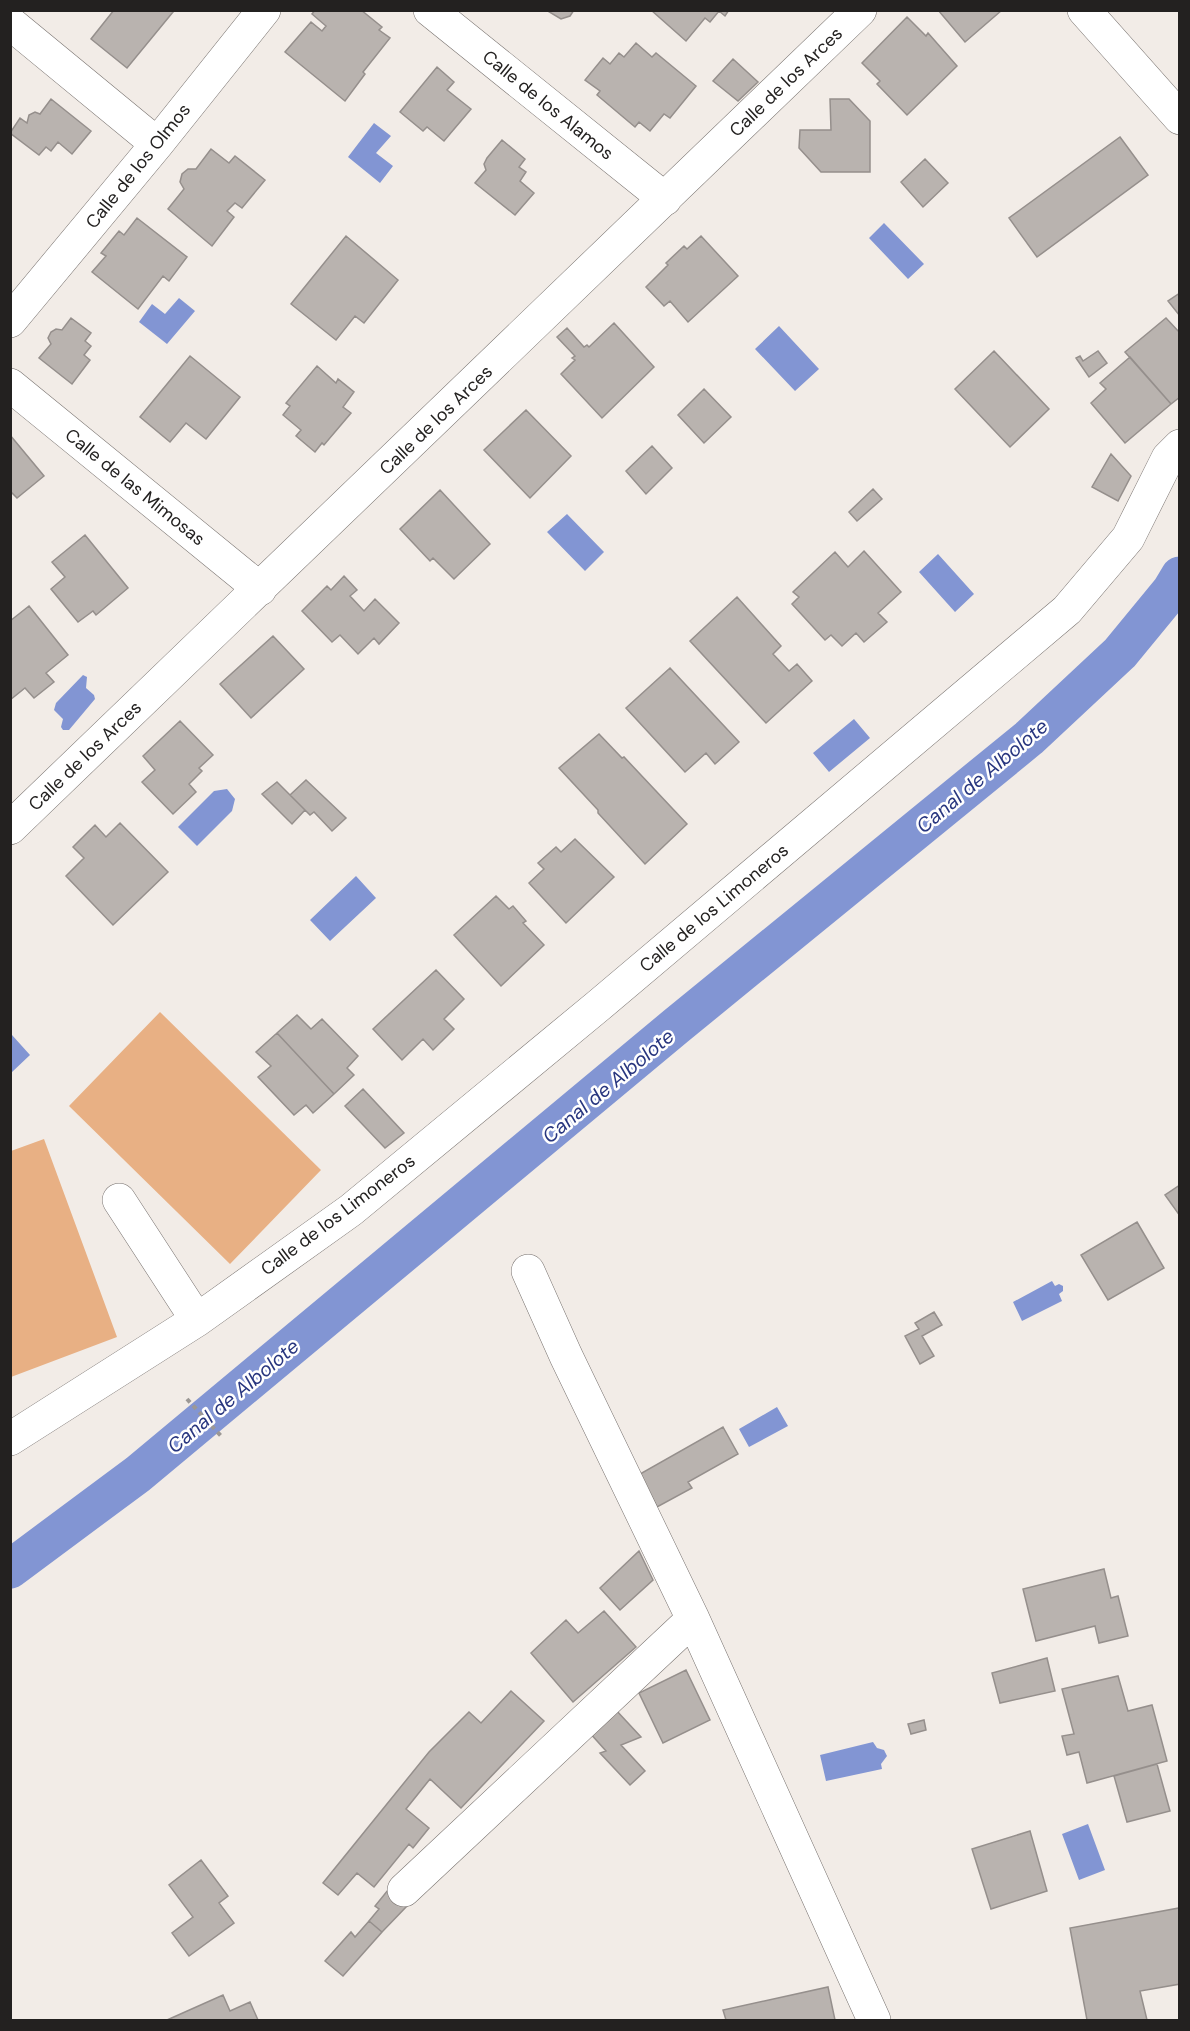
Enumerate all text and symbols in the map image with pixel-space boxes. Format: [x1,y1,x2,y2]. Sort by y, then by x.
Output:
street label: Calle de los Arces [724,22,848,142]
street label: Calle de los Alamos [477,45,619,165]
street label: Calle de los Olmos [80,99,196,233]
street label: Calle de los Arces [374,360,498,480]
street label: Calle de las Mimosas [60,423,210,551]
street label: Calle de los Arces [23,696,147,816]
water label: Canal de Albolote [911,713,1053,839]
street label: Calle de los Limoneros [634,838,794,978]
water label: Canal de Albolote [537,1023,679,1149]
street label: Calle de los Limoneros [256,1149,420,1281]
water label: Canal de Albolote [162,1333,304,1459]

